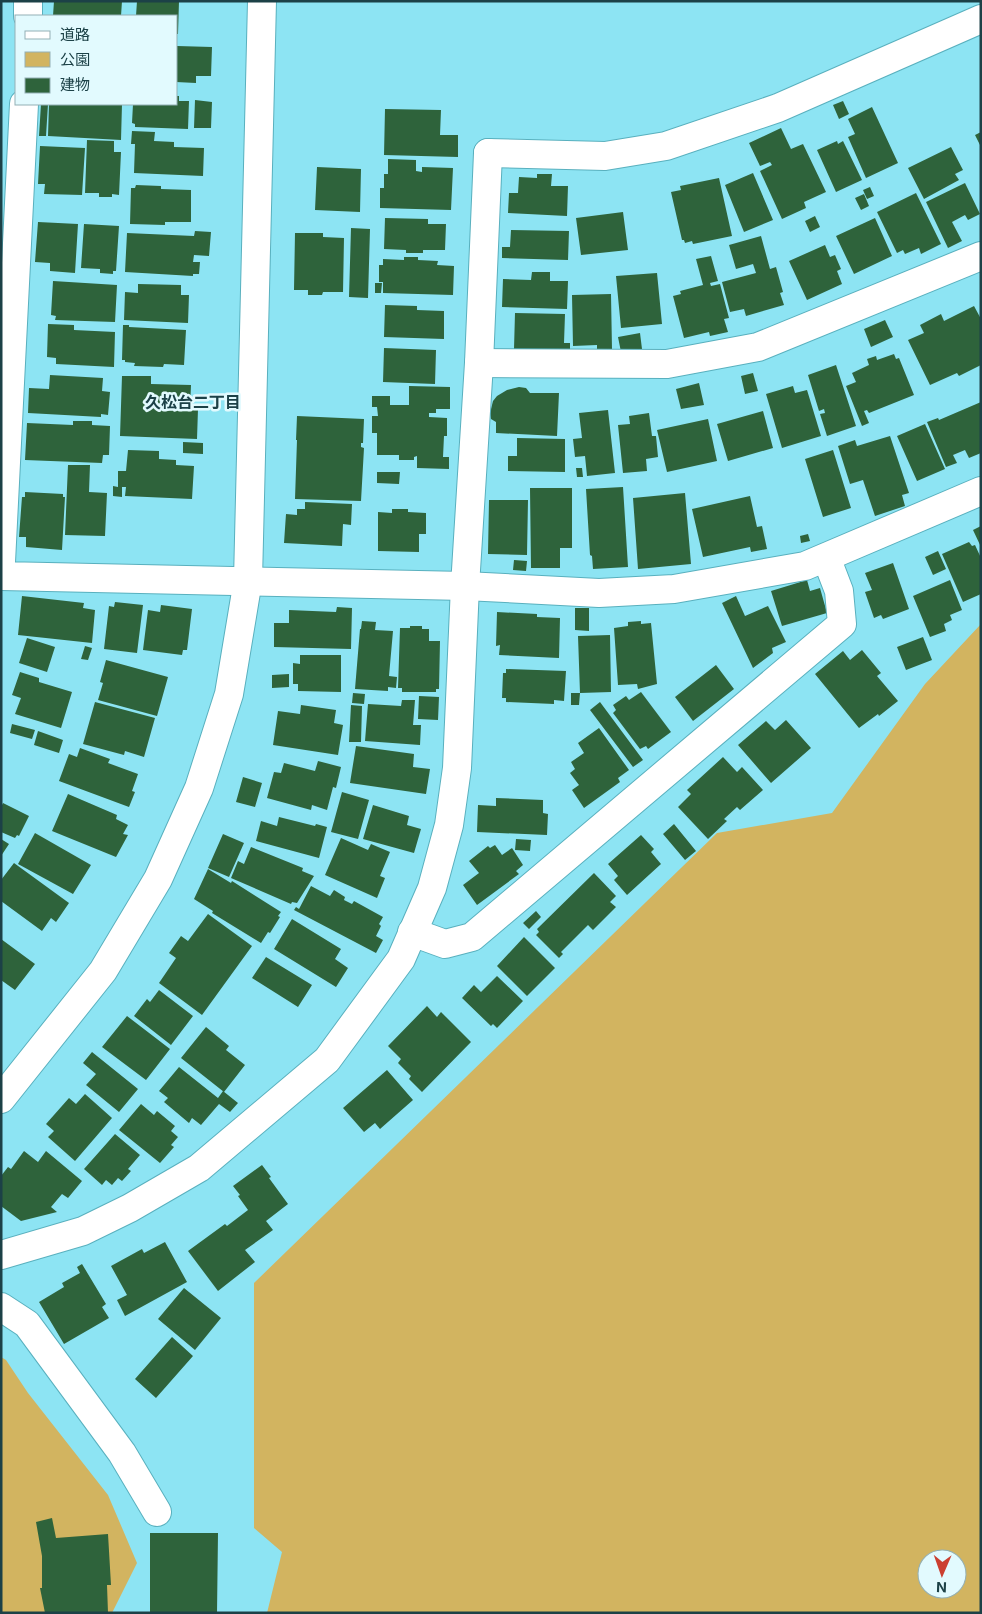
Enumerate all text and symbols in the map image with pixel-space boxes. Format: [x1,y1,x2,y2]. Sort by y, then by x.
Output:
legend [15,15,178,105]
text: 道路 [60,25,90,44]
text: 公園 [60,50,90,69]
text: 建物 [60,75,90,94]
district label: 久松台二丁目 [145,392,241,412]
north arrow [917,1549,967,1599]
text: N [936,1579,947,1596]

